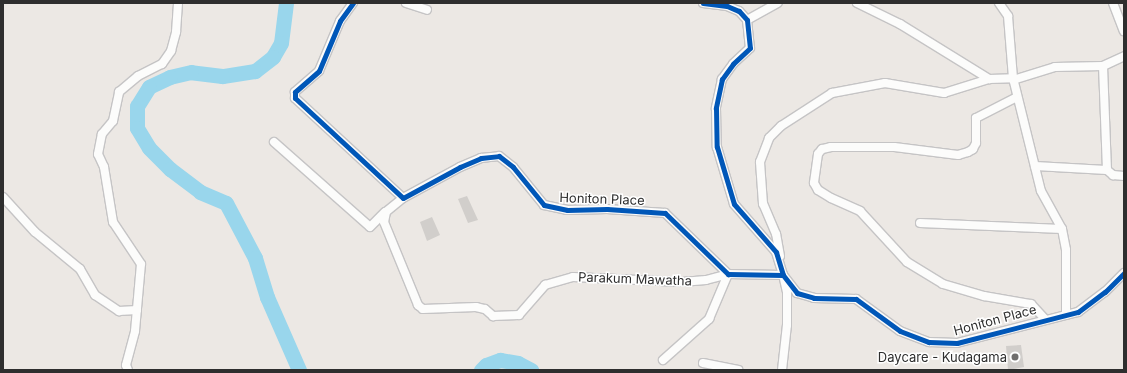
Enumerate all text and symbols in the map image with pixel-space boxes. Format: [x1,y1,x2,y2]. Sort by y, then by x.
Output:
street label: Honiton Place [559,190,645,208]
street label: Parakum Mawatha [578,269,692,289]
street label: Honiton Place [952,301,1038,339]
place label: Daycare - Kudagama [878,349,1007,365]
marker: Daycare - Kudagama [1010,352,1020,362]

